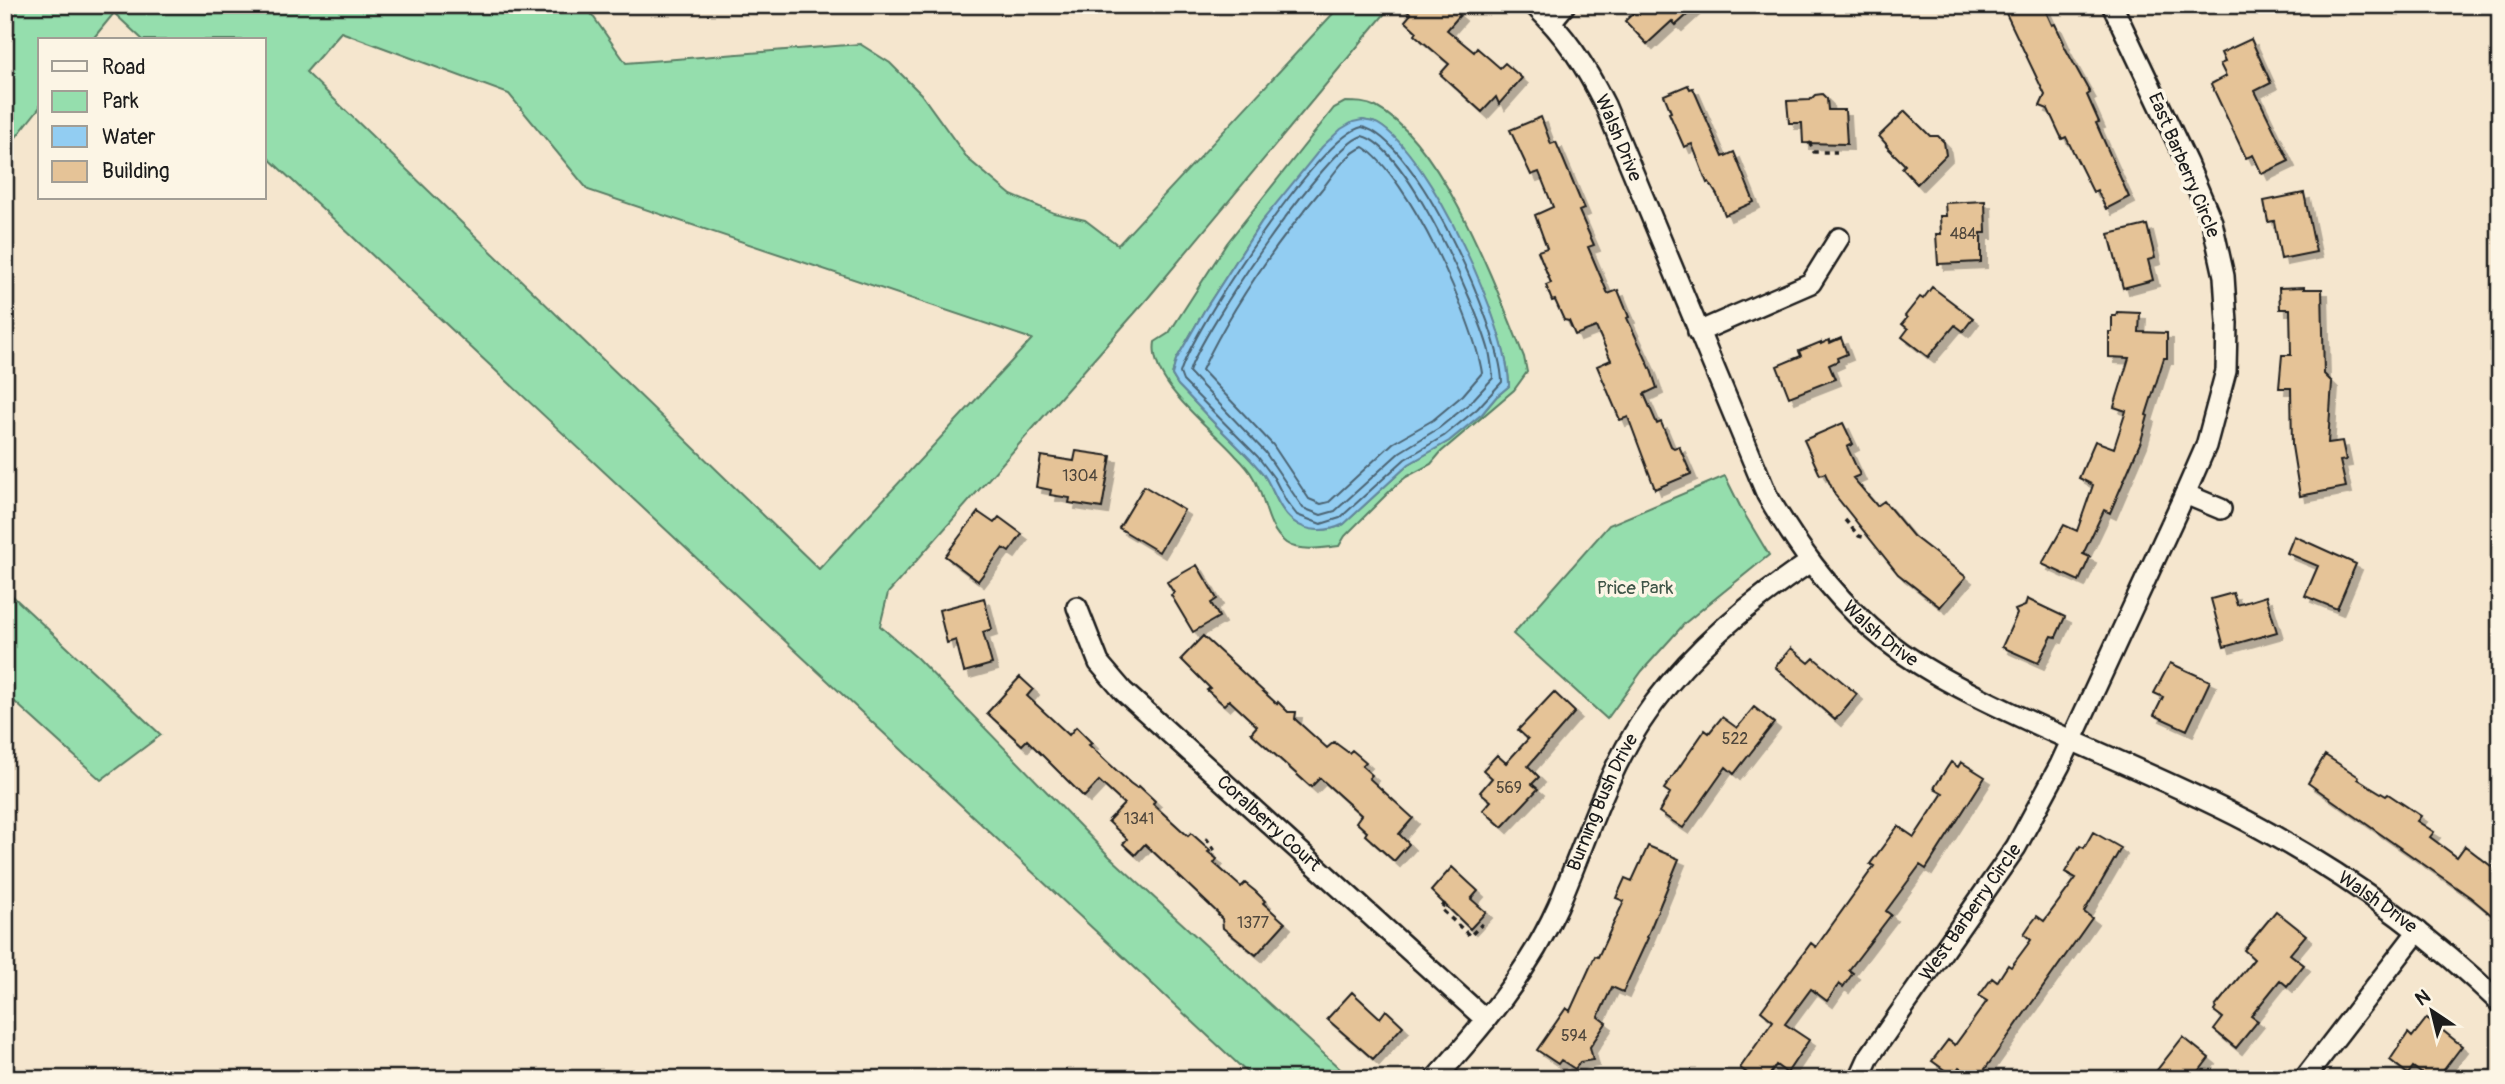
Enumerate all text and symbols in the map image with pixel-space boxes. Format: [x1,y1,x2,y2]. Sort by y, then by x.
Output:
legend [38,38,266,200]
text: Road [102,54,146,81]
text: Park [102,88,139,115]
street label: East Barberry Circle [2143,89,2226,242]
street label: Walsh Drive [1590,90,1648,186]
text: Water [102,124,156,151]
text: Building [102,158,169,185]
house number: 484 [1950,224,1976,244]
house number: 1304 [1062,466,1098,486]
park label: Price Park [1597,576,1673,600]
street label: Walsh Drive [1837,595,1923,673]
street label: Burning Bush Drive [1562,728,1644,875]
house number: 522 [1722,729,1748,749]
street label: Coralberry Court [1212,770,1326,877]
house number: 569 [1496,778,1522,798]
house number: 1341 [1124,809,1154,829]
street label: West Barberry Circle [1914,838,2027,986]
street label: Walsh Drive [2333,866,2423,939]
house number: 1377 [1237,913,1270,933]
north arrow [2396,976,2466,1046]
text: N [2411,984,2435,1011]
house number: 594 [1561,1026,1587,1046]

